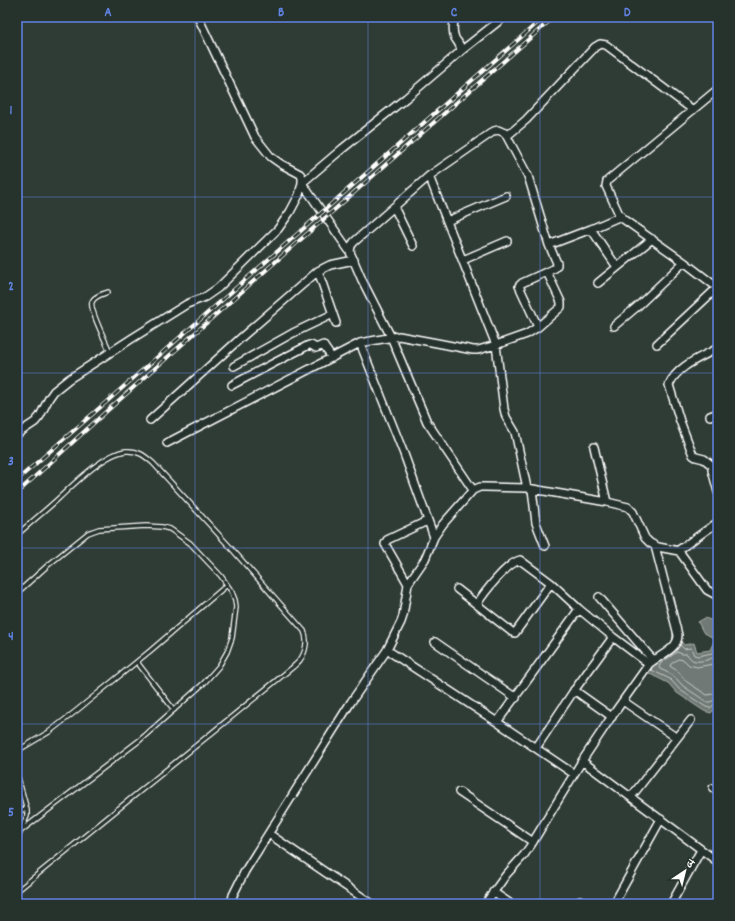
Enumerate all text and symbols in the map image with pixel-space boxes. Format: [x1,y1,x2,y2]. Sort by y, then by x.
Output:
text: A [104,4,112,23]
text: B [278,4,284,23]
text: C [451,4,458,23]
text: D [624,4,631,23]
text: 1 [10,102,13,121]
text: 2 [8,278,14,297]
text: 3 [8,453,14,472]
text: 4 [8,628,14,647]
text: 5 [8,804,14,823]
north arrow [665,851,705,891]
text: उ [682,856,697,873]

